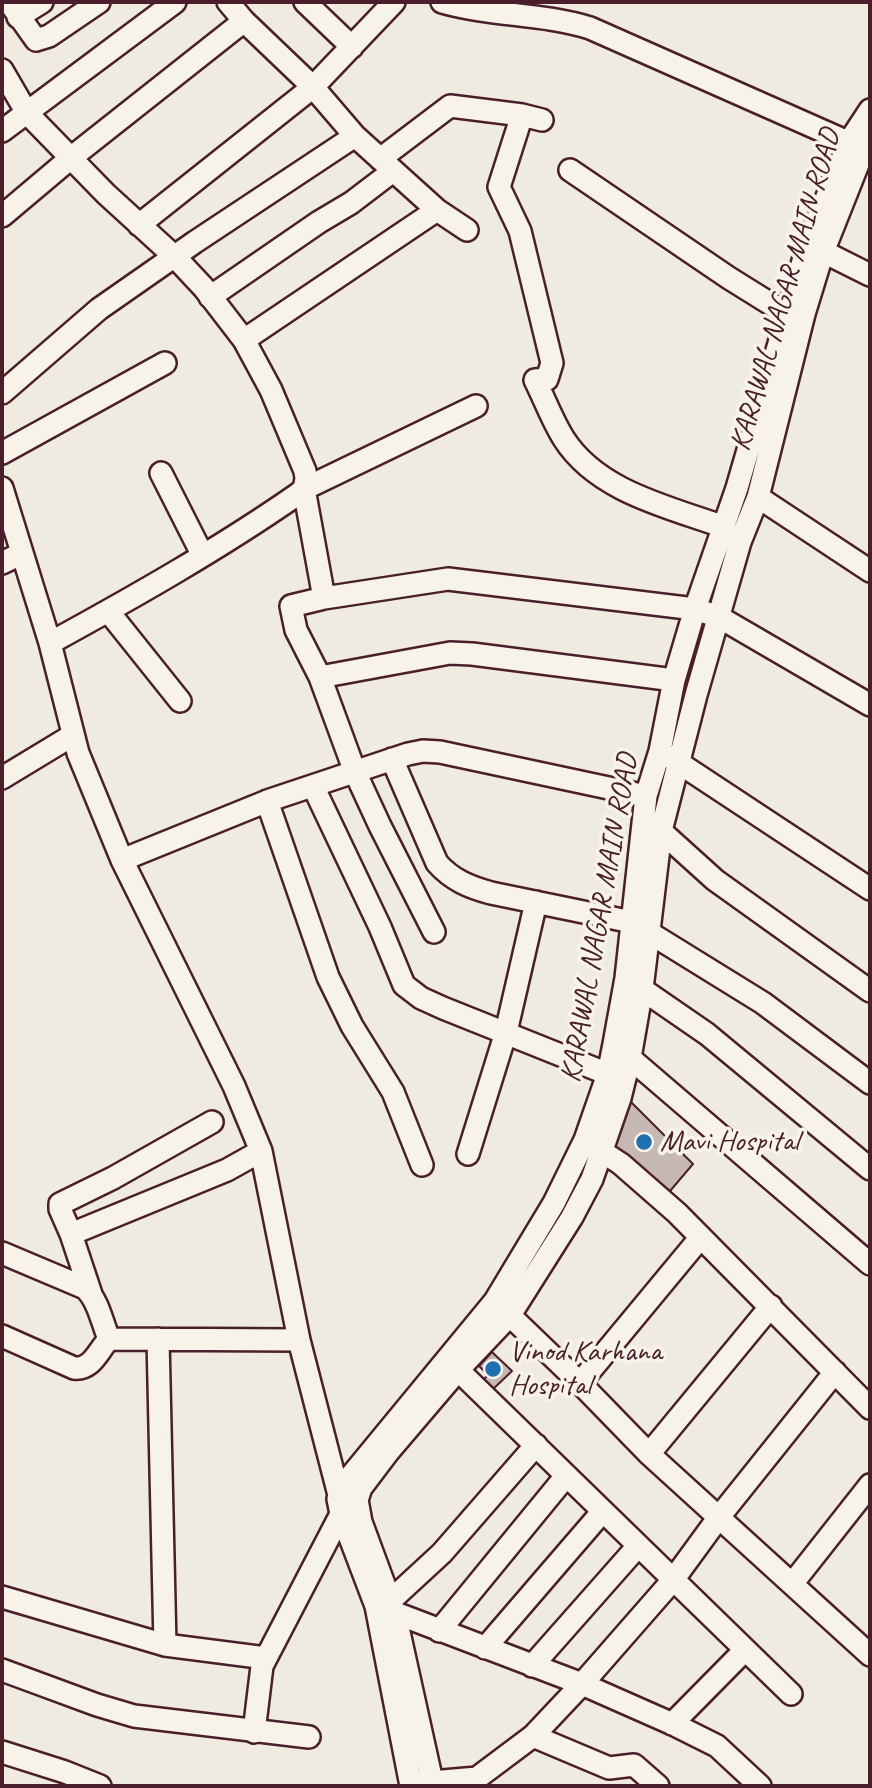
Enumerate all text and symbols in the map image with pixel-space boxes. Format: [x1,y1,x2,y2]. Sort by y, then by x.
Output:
street label: KARAWAL NAGAR MAIN ROAD [723,125,849,455]
street label: KARAWAL NAGAR MAIN ROAD [553,751,647,1085]
place label: Mavi Hospital [660,1124,799,1160]
marker: Mavi Hospital [634,1132,654,1152]
place label: Vinod Karhana Hospital [509,1334,662,1404]
marker: Vinod Karhana Hospital [483,1359,503,1379]

